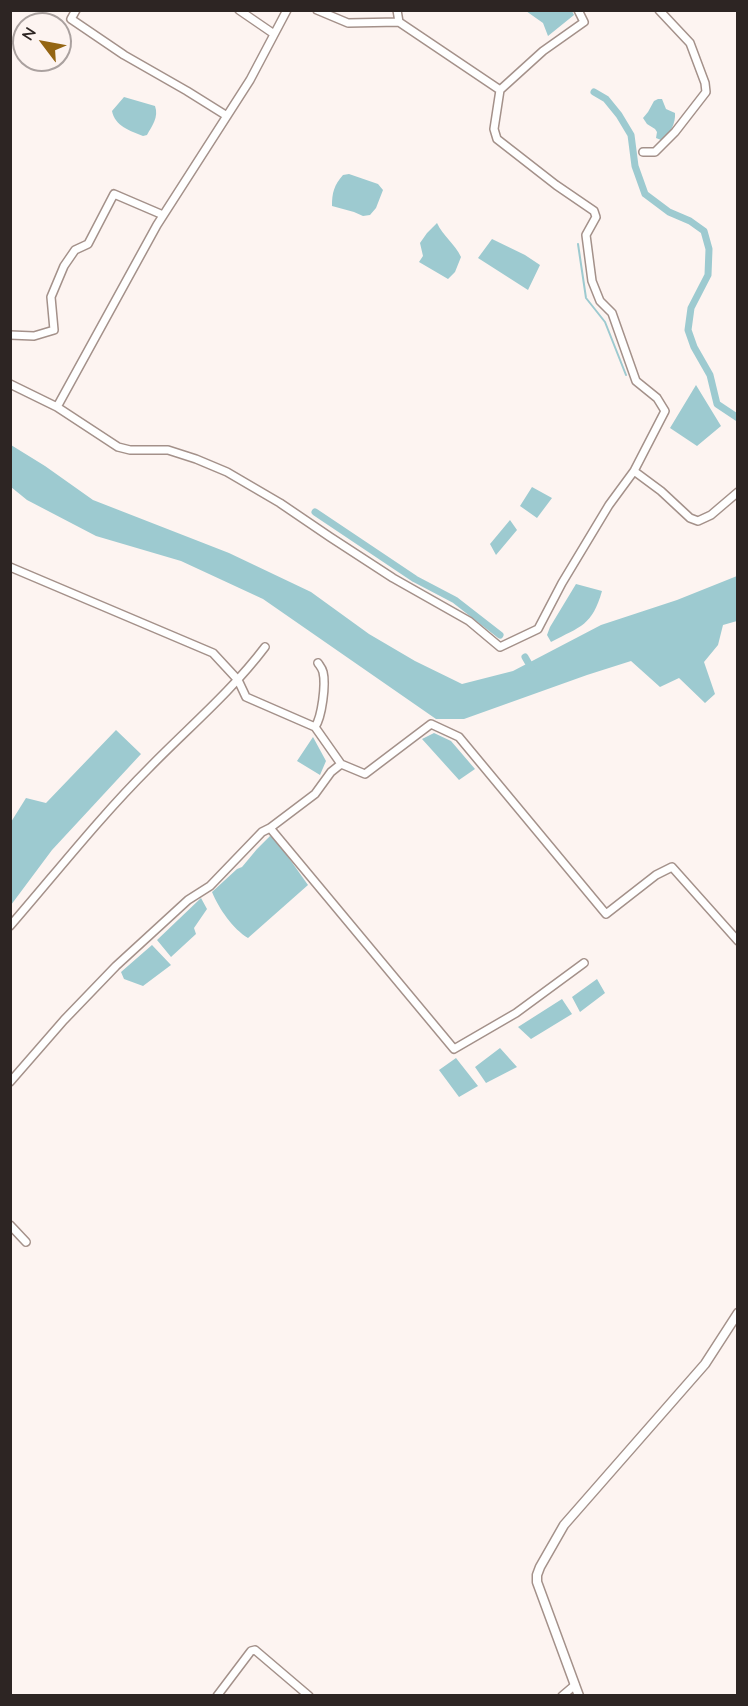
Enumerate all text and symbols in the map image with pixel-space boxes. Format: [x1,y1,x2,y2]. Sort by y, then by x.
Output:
north arrow [12,12,72,72]
text: N [17,23,40,44]

